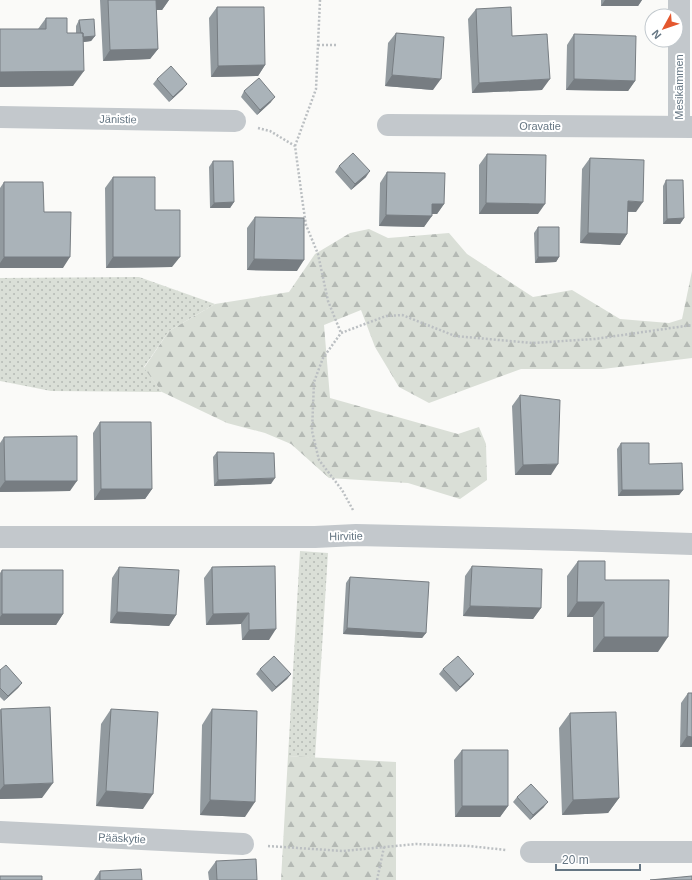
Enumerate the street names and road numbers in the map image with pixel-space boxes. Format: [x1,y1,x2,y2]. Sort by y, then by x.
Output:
street label: Mesikämmen [673,54,685,120]
street label: Jänistie [99,113,137,125]
street label: Oravatie [519,120,561,132]
street label: Hirvitie [329,530,363,542]
street label: Pääskytie [98,831,146,845]

